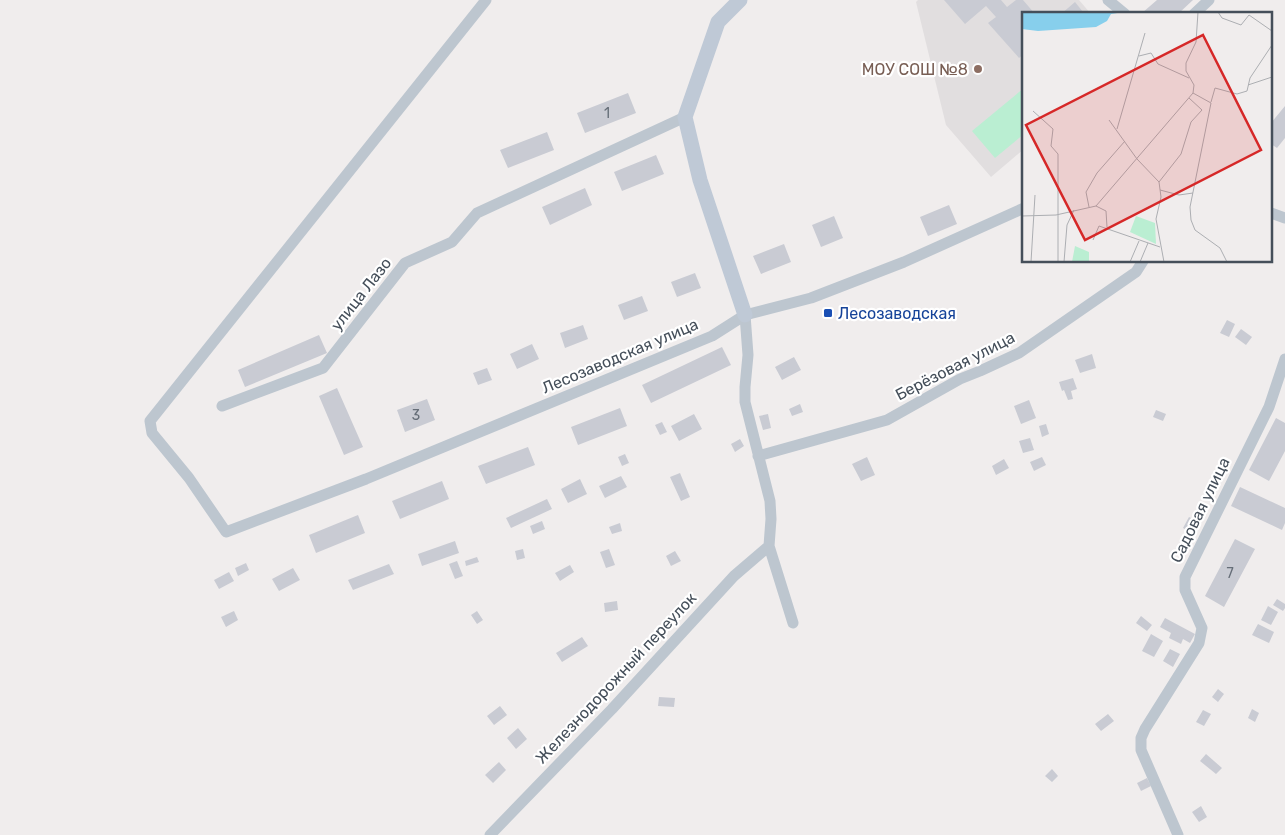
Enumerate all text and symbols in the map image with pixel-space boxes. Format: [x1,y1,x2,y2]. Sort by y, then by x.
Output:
inset map [1022,12,1272,262]
place label: МОУ СОШ №8 [862,60,968,79]
marker: МОУ СОШ №8 [972,63,984,75]
house number: 1 [604,105,610,122]
street label: улица Лазо [327,254,395,334]
place label: Лесозаводская [838,304,956,323]
marker: Лесозаводская [822,307,834,319]
street label: Лесозаводская улица [539,314,701,398]
street label: Берёзовая улица [892,328,1018,404]
house number: 3 [412,407,420,424]
street label: Садовая улица [1166,454,1234,566]
house number: 7 [1226,565,1234,582]
street label: Железнодорожный переулок [532,588,701,768]

